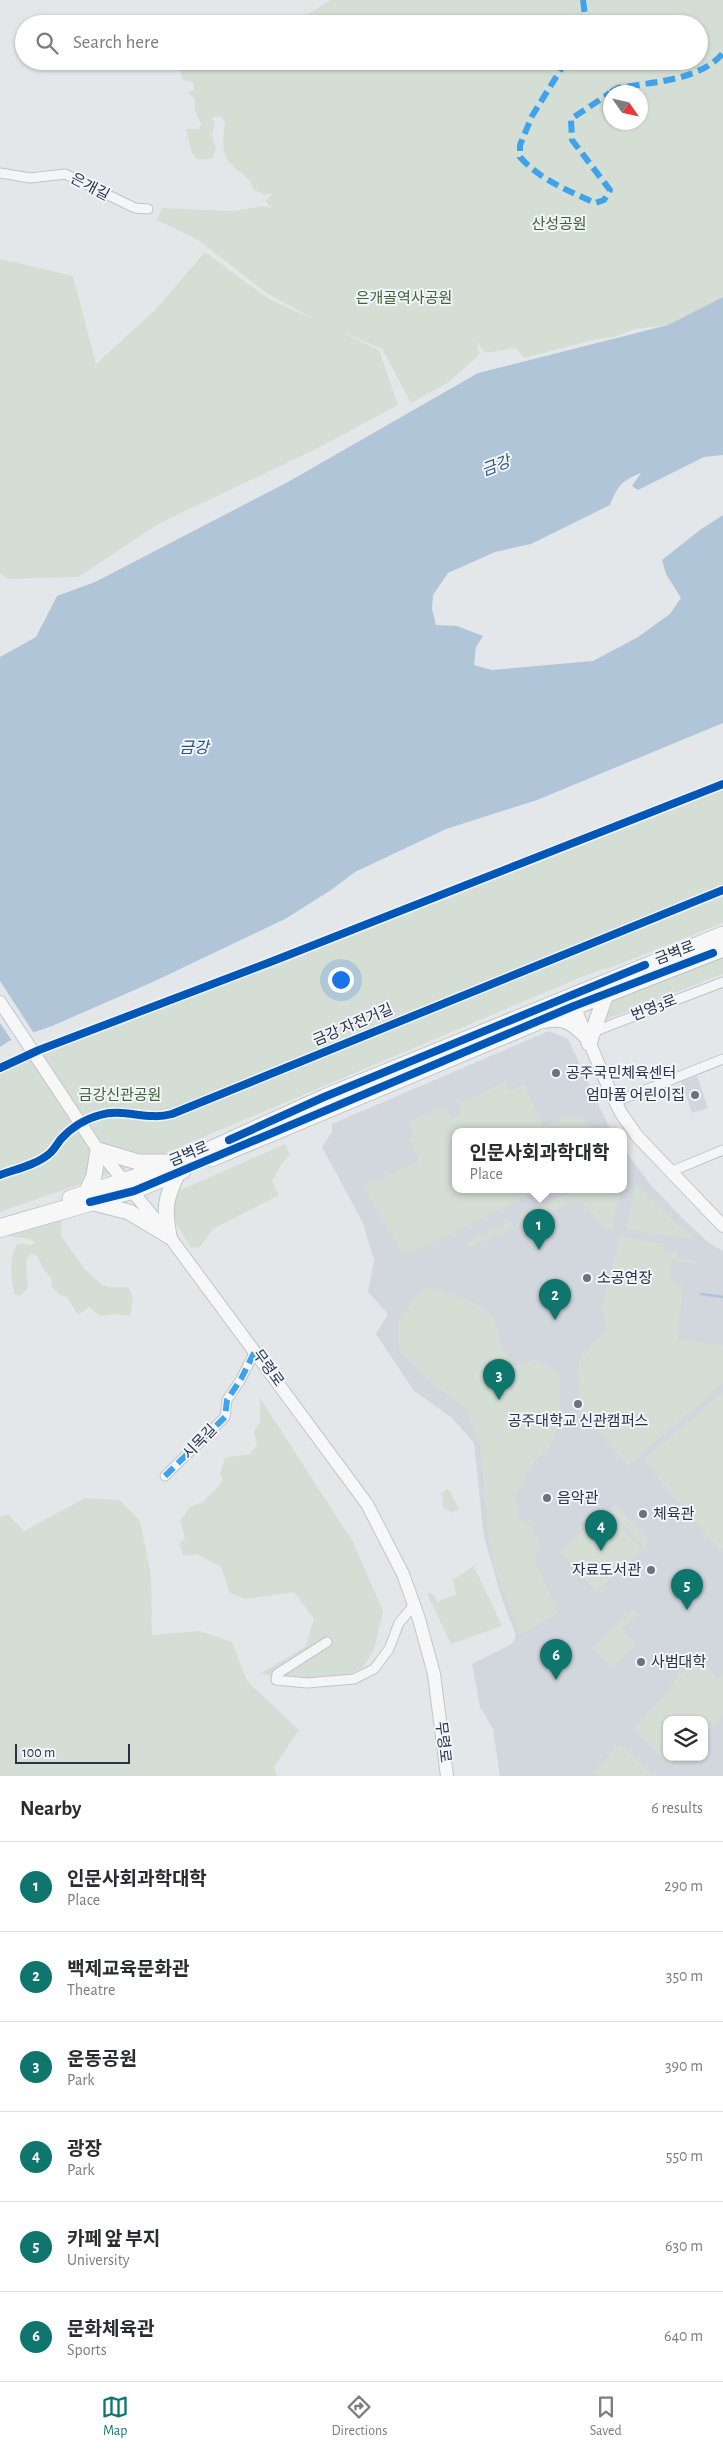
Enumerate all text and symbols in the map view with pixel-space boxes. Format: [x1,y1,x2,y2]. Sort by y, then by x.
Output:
search box [15,15,708,70]
icon: search [33,29,61,57]
text: Search here [73,33,159,52]
north arrow [603,85,648,130]
street label: 은개길 [68,170,112,203]
park label: 산성공원 [531,216,587,232]
park label: 은개골역사공원 [356,290,452,306]
water label: 금강 [479,452,515,479]
water label: 금강 [179,739,211,756]
street label: 금벽로 [653,938,697,967]
your location [328,967,354,993]
street label: 번영3로 [629,992,679,1024]
street label: 금강 자전거길 [310,1001,395,1049]
place label: 공주국민체육센터 [566,1065,676,1081]
marker: 공주국민체육센터 [550,1067,562,1079]
park label: 금강신관공원 [79,1087,161,1103]
place label: 엄마품 어린이집 [586,1087,685,1103]
marker: 엄마품 어린이집 [689,1089,701,1101]
popup [452,1128,627,1193]
street label: 금벽로 [167,1138,211,1169]
text: 인문사회과학대학 [470,1144,609,1163]
text: Place [470,1166,503,1182]
pin: 1 [523,1209,555,1250]
place label: 소공연장 [597,1270,652,1286]
marker: 소공연장 [581,1272,593,1284]
pin: 2 [539,1279,571,1320]
street label: 무령로 [250,1346,287,1389]
pin: 3 [483,1359,515,1400]
marker: 공주대학교 신관캠퍼스 [572,1398,584,1410]
place label: 공주대학교 신관캠퍼스 [508,1412,648,1429]
street label: 시목길 [180,1421,220,1462]
place label: 음악관 [557,1490,599,1506]
marker: 음악관 [541,1492,553,1504]
place label: 체육관 [653,1506,695,1522]
marker: 체육관 [637,1508,649,1520]
pin: 4 [585,1510,617,1551]
place label: 자료도서관 [572,1562,641,1578]
marker: 자료도서관 [645,1564,657,1576]
pin: 5 [671,1569,703,1610]
pin: 6 [540,1639,572,1680]
place label: 사범대학 [651,1653,706,1670]
marker: 사범대학 [635,1656,647,1668]
map controls [663,1716,708,1761]
button: layers [663,1716,708,1761]
street label: 무령로 [433,1720,454,1763]
scale bar [15,1741,130,1764]
text: 100 m [22,1746,55,1760]
text: Nearby [20,1798,81,1819]
text: 6 results [651,1800,703,1816]
text: 인문사회과학대학 [67,1870,207,1889]
text: 1 [33,1878,39,1894]
text: 290 m [664,1878,703,1894]
text: Place [67,1892,100,1908]
text: 백제교육문화관 [67,1960,189,1979]
text: 2 [32,1968,40,1984]
text: 350 m [666,1968,703,1984]
text: Theatre [67,1982,115,1998]
text: 운동공원 [67,2050,137,2069]
text: 3 [33,2058,39,2074]
text: 390 m [665,2058,703,2074]
text: Park [67,2072,95,2088]
text: 광장 [67,2140,102,2159]
text: 4 [32,2148,40,2164]
text: 550 m [666,2148,703,2164]
text: Park [67,2162,95,2178]
text: 카페 앞 부지 [67,2230,160,2249]
text: 5 [33,2238,39,2254]
text: 630 m [665,2238,703,2254]
text: University [67,2252,130,2268]
text: 문화체육관 [67,2320,154,2339]
text: 6 [32,2328,40,2344]
text: 640 m [664,2328,703,2344]
text: Sports [67,2342,107,2358]
tab: Map [101,2393,129,2440]
tab: Directions [332,2393,387,2440]
tab: Saved [590,2393,622,2440]

